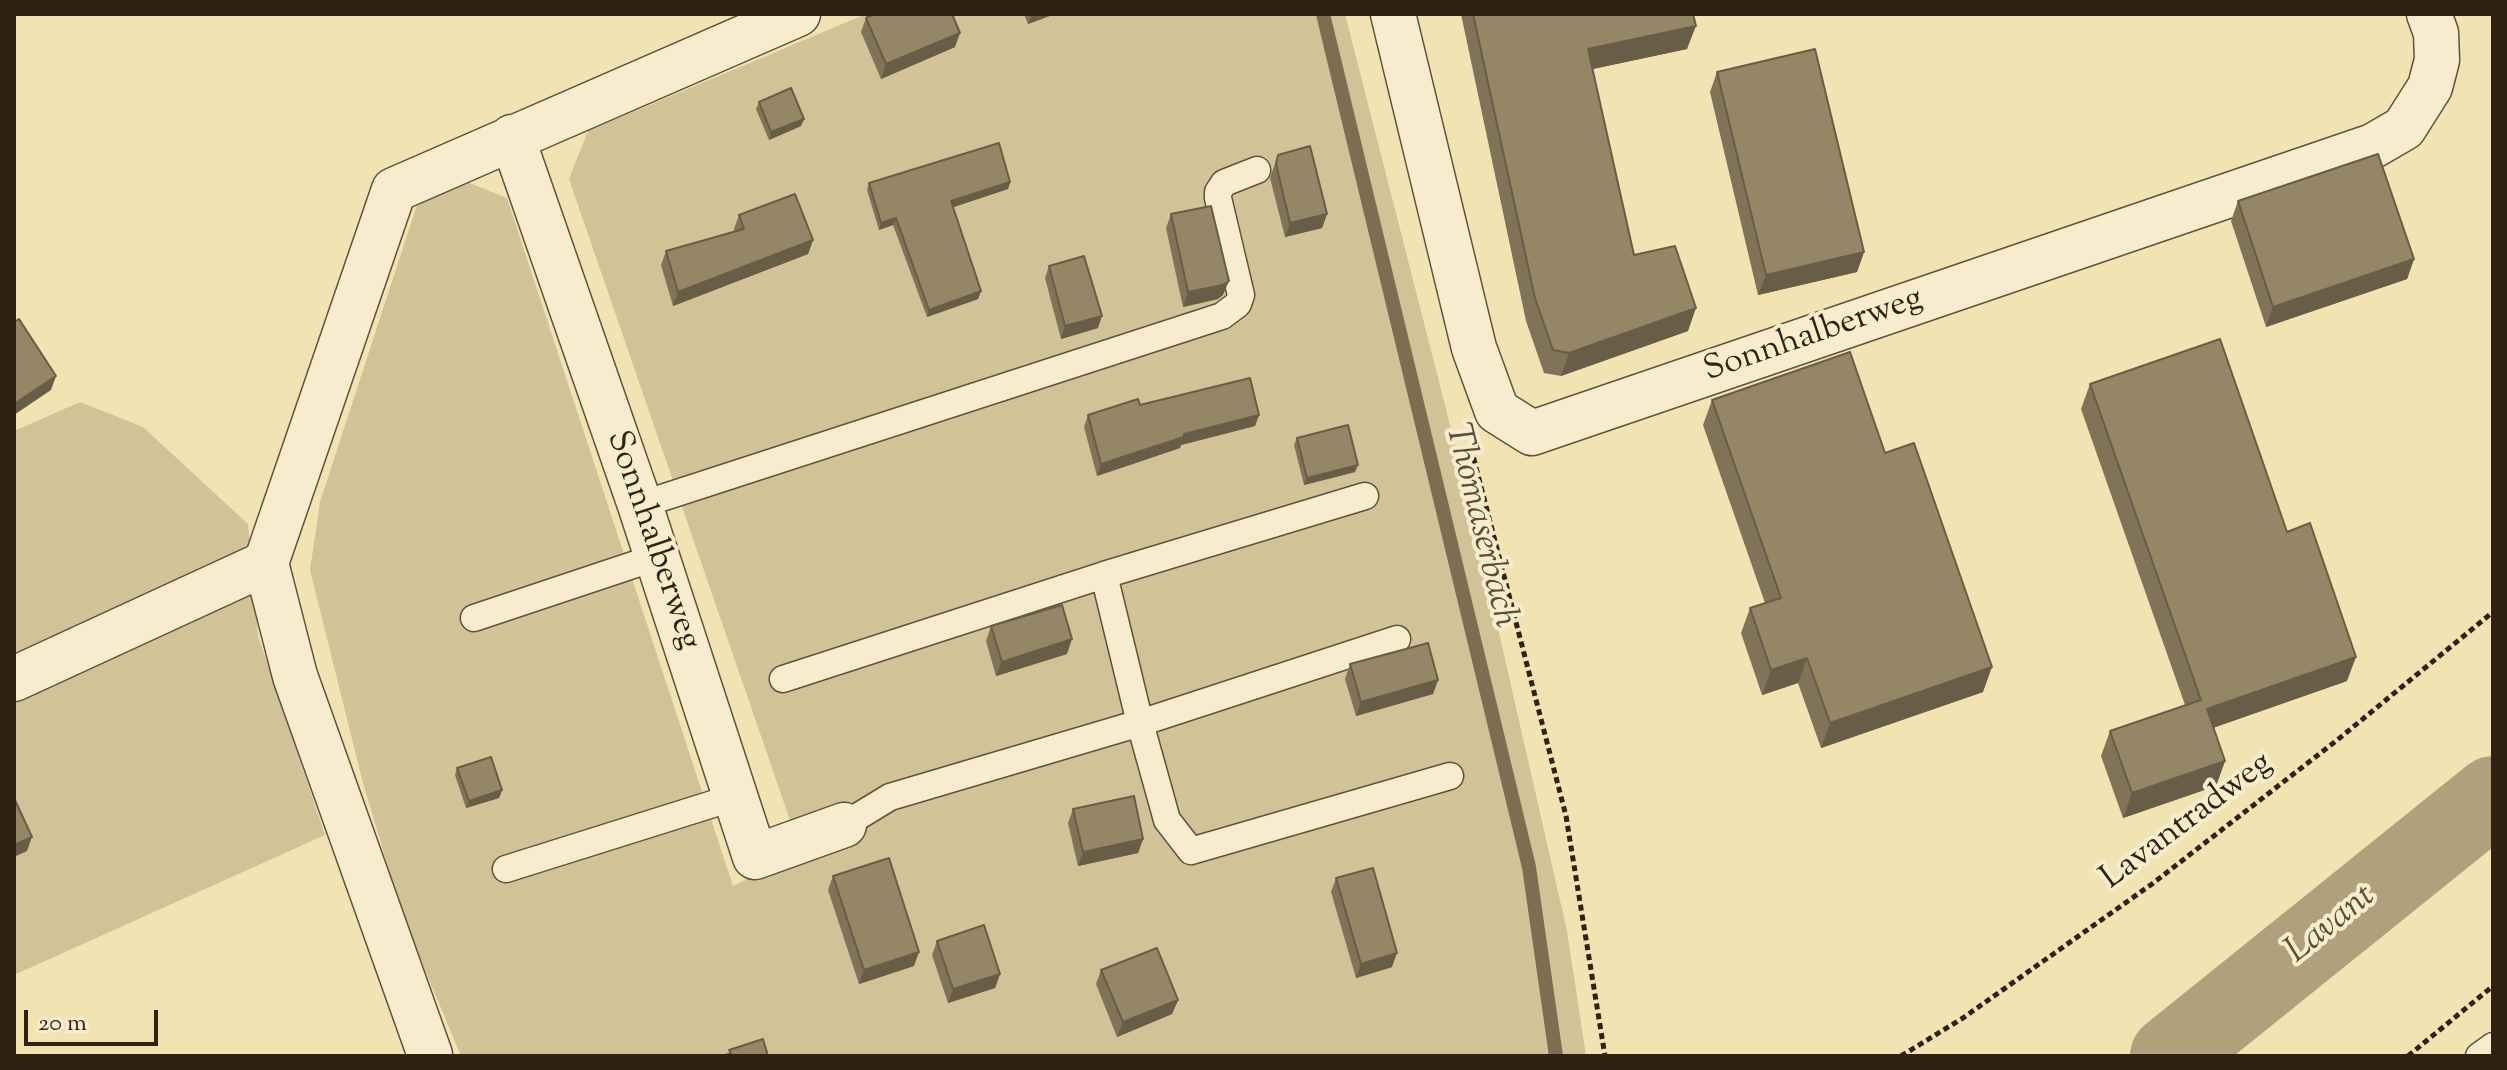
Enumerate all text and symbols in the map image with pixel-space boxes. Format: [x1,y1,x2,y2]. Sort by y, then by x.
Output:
street label: Sonnhalberweg [1699,281,1929,393]
water label: Thomaserbach [1432,420,1524,632]
street label: Sonnhalberweg [595,426,707,656]
street label: Lavantradweg [2094,745,2282,901]
water label: Lavant [2278,877,2386,975]
scale bar [28,994,162,1044]
text: 20 m [38,1007,87,1041]

